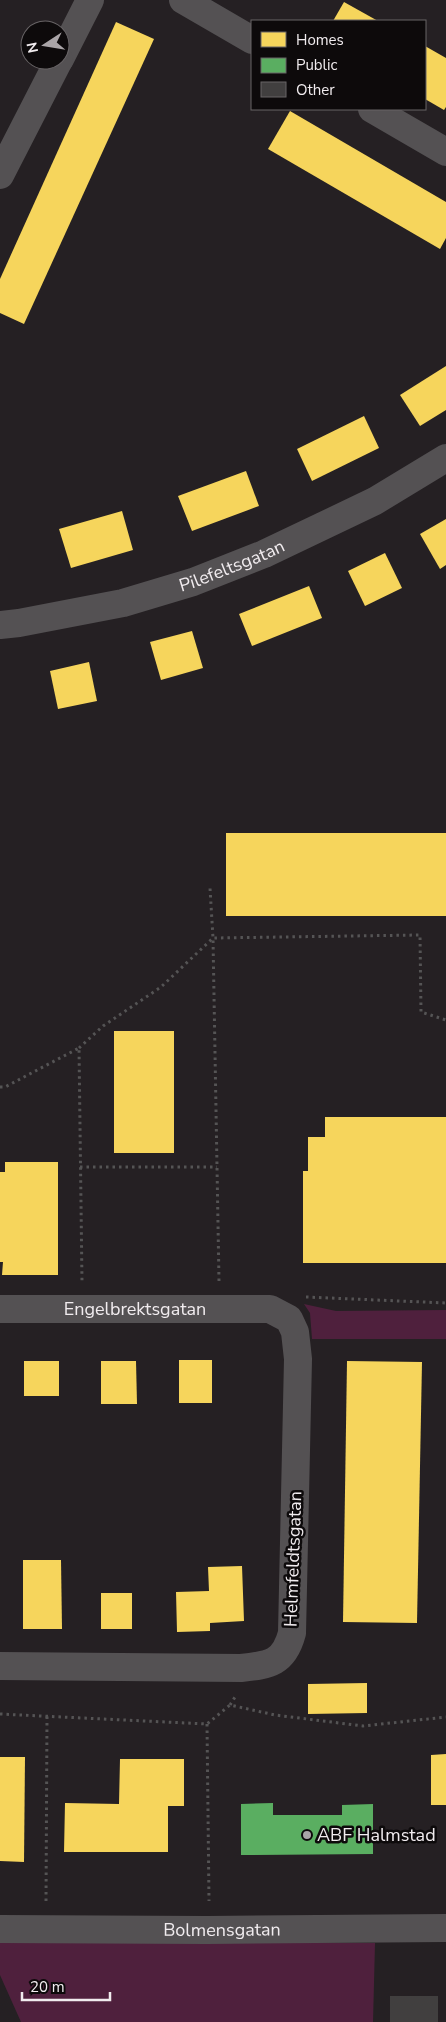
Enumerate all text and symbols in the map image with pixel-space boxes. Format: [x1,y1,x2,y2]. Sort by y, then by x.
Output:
north arrow [20,20,70,70]
legend [251,20,426,110]
text: Homes [296,30,344,50]
text: N [22,40,43,55]
text: Public [296,55,337,75]
text: Other [296,80,335,100]
street label: Pilefeltsgatan [176,534,289,598]
street label: Engelbrektsgatan [64,1297,206,1321]
street label: Helmfeldtsgatan [279,1491,307,1627]
place label: ABF Halmstad [317,1823,436,1847]
marker: ABF Halmstad [301,1829,313,1841]
street label: Bolmensgatan [163,1917,281,1942]
scale bar [22,1970,110,2002]
text: 20 m [30,1977,65,1997]

